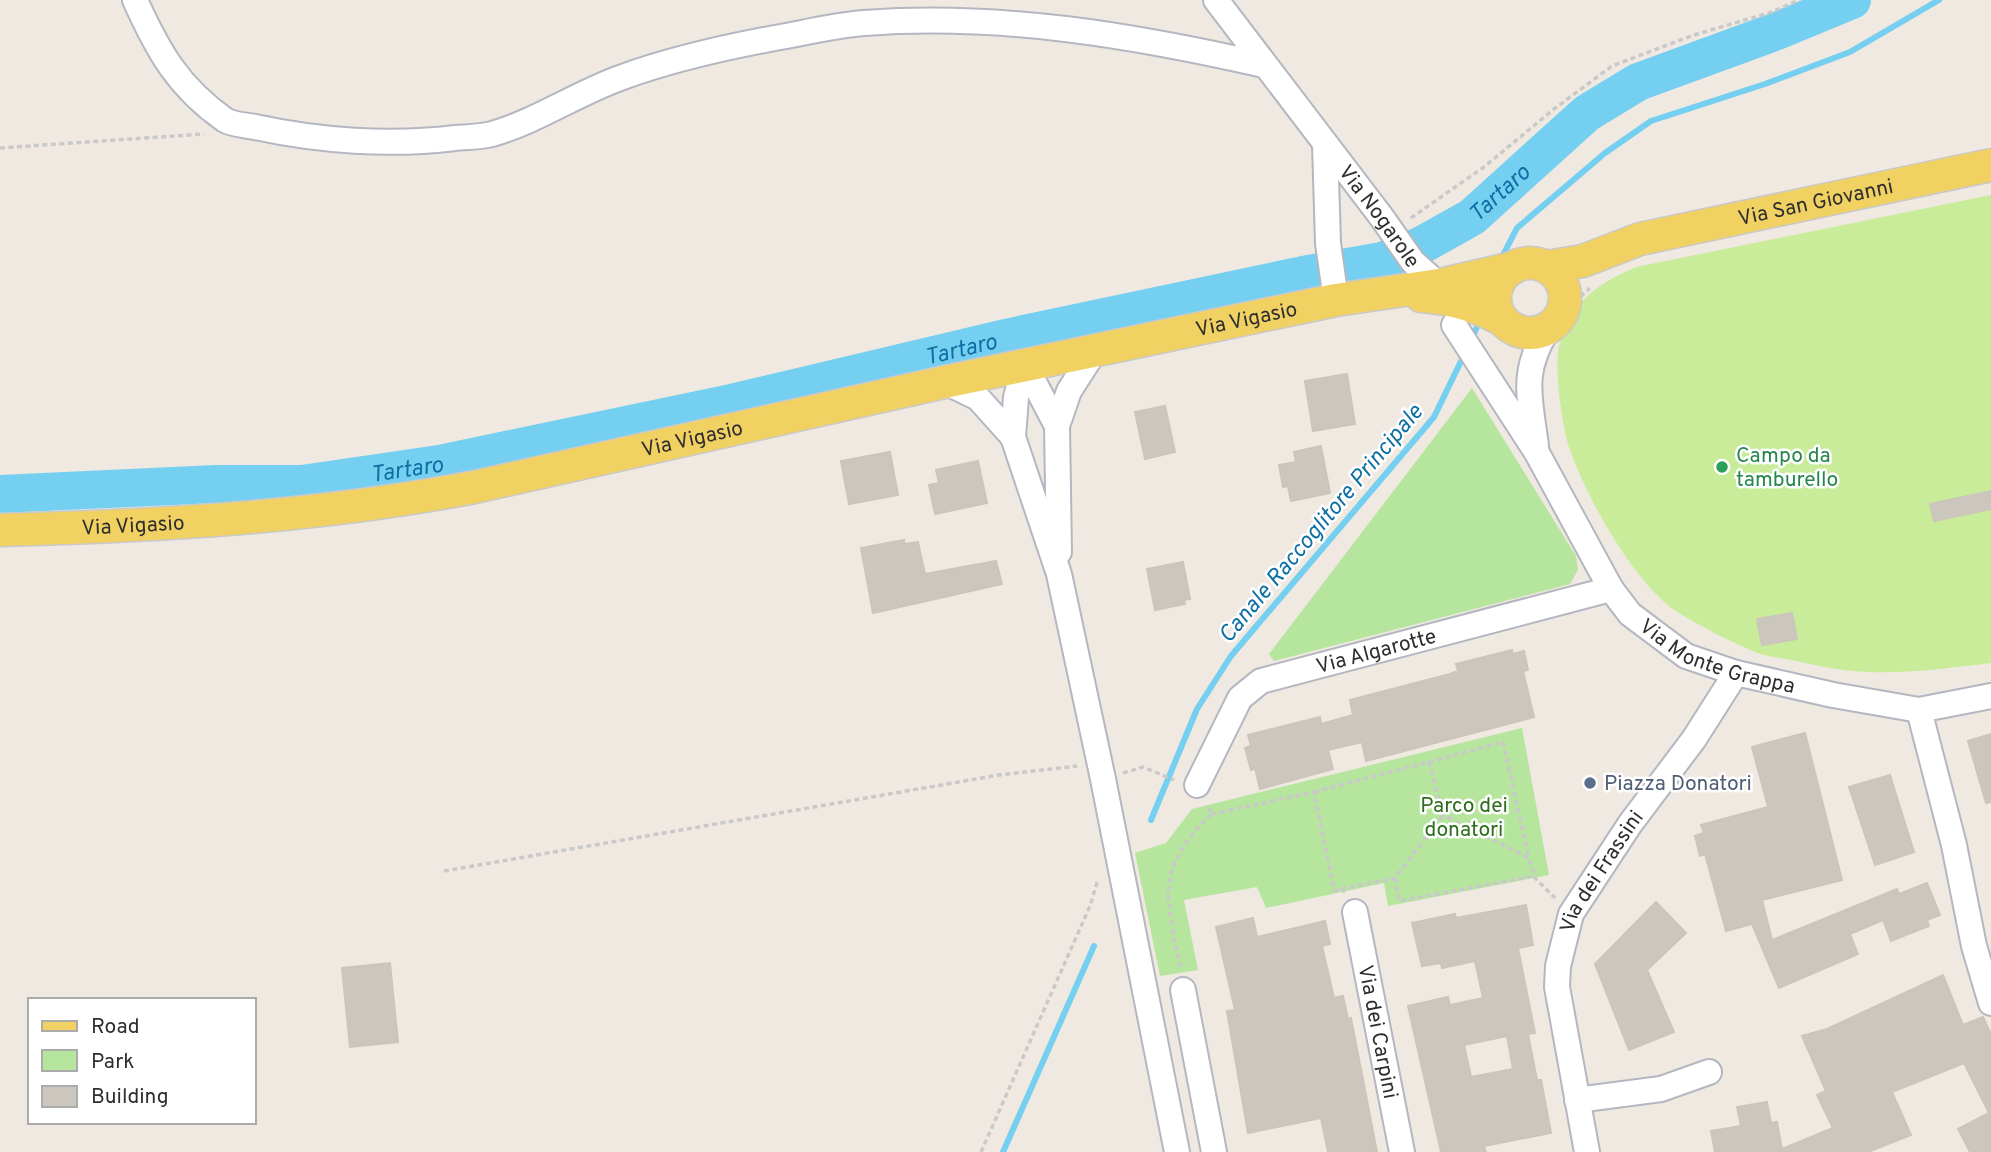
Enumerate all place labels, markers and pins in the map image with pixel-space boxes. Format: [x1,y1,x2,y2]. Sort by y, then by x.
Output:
place label: Campo da tamburello [1736,443,1838,494]
marker: Campo da tamburello [1714,459,1730,475]
place label: Piazza Donatori [1604,771,1752,798]
marker: Piazza Donatori [1582,775,1598,791]

